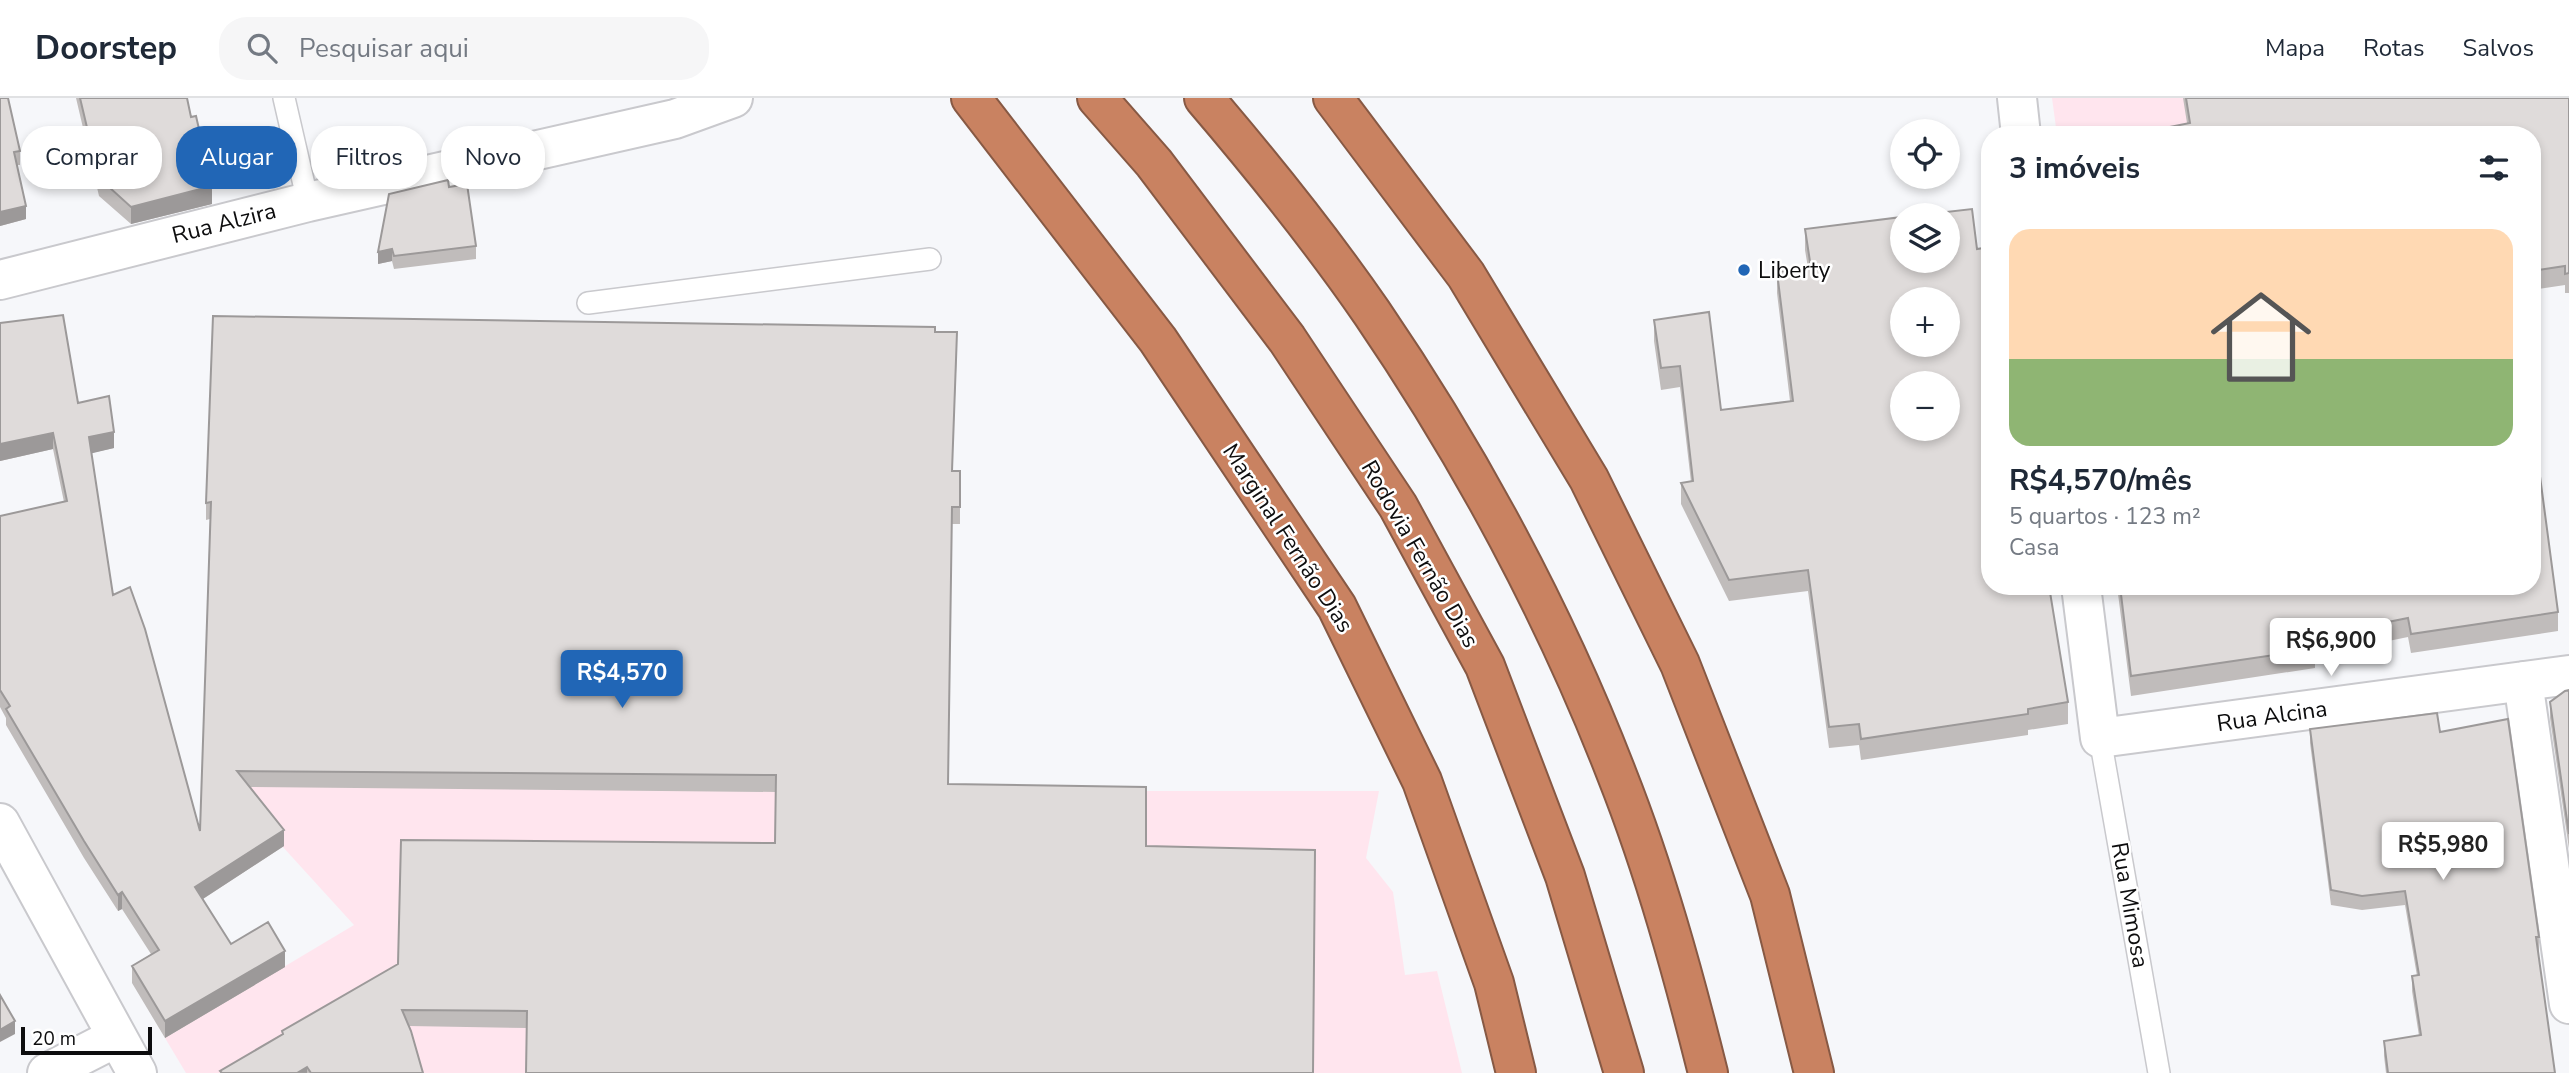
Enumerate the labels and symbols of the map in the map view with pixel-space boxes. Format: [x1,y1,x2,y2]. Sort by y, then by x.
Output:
street label: Rua Alzira [169,195,279,251]
place label: Liberty [1758,255,1831,286]
marker: Liberty [1736,262,1752,278]
street label: Marginal Fernão Dias [1215,438,1361,638]
street label: Rodovia Fernão Dias [1354,455,1486,653]
pin: R$6,900 [2266,618,2396,678]
pin: R$4,570 [557,650,687,710]
street label: Rua Alcina [2215,693,2329,739]
pin: R$5,980 [2378,822,2508,882]
street label: Rua Mimosa [2104,840,2156,970]
scale bar [21,1024,152,1056]

